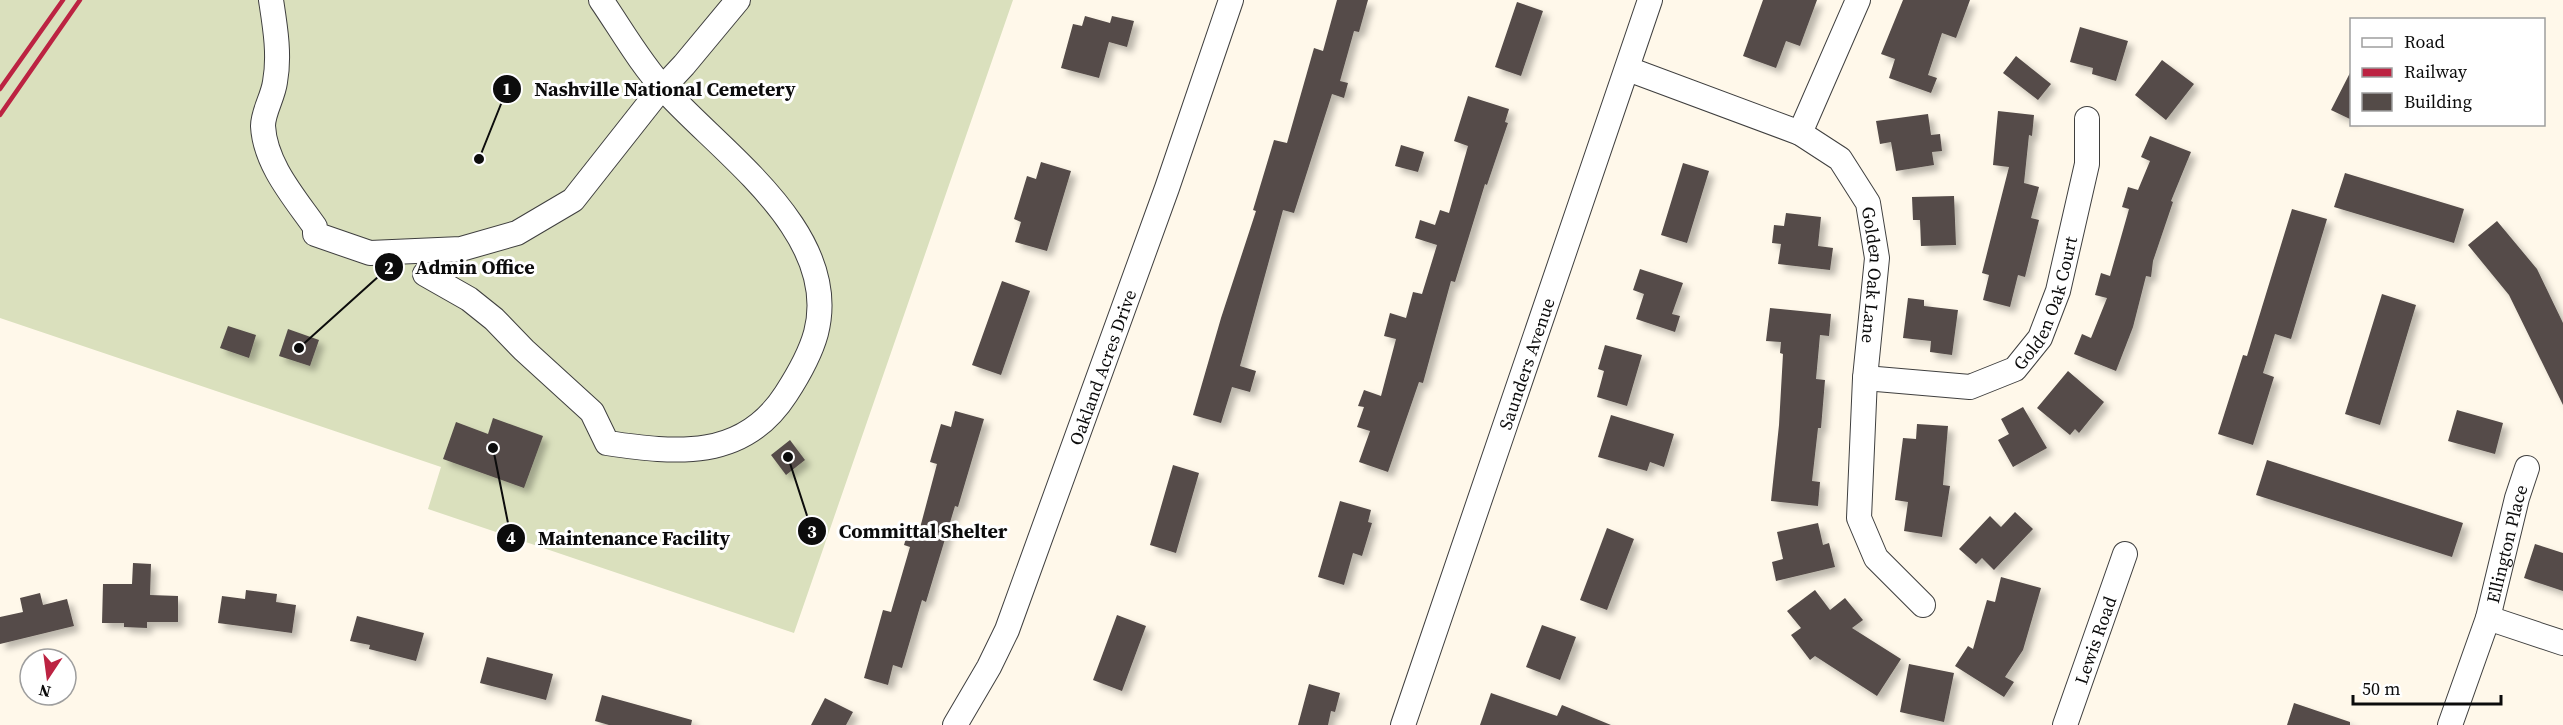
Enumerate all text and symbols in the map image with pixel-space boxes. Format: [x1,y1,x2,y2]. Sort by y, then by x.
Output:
legend [2350,18,2545,126]
text: Road [2404,29,2445,54]
text: Railway [2404,59,2468,84]
callout: Nashville National Cemetery [492,70,807,108]
text: Nashville National Cemetery [534,75,796,103]
text: 1 [502,76,512,101]
text: Building [2404,89,2472,114]
street label: Golden Oak Lane [1856,205,1890,345]
street label: Golden Oak Court [2007,234,2083,375]
callout: Admin Office [374,248,547,286]
text: Admin Office [415,253,535,281]
text: 2 [384,255,394,280]
street label: Oakland Acres Drive [1063,286,1142,448]
street label: Saunders Avenue [1492,294,1560,433]
street label: Ellington Place [2480,481,2533,605]
callout: Committal Shelter [797,512,1019,550]
text: Committal Shelter [839,517,1008,545]
callout: Maintenance Facility [496,519,743,557]
text: 3 [807,519,817,544]
text: Maintenance Facility [538,524,731,552]
text: 4 [506,525,516,550]
street label: Lewis Road [2068,593,2122,687]
north arrow [18,647,78,707]
scale bar [2353,668,2502,706]
text: 50 m [2362,676,2400,701]
text: N [36,680,53,704]

